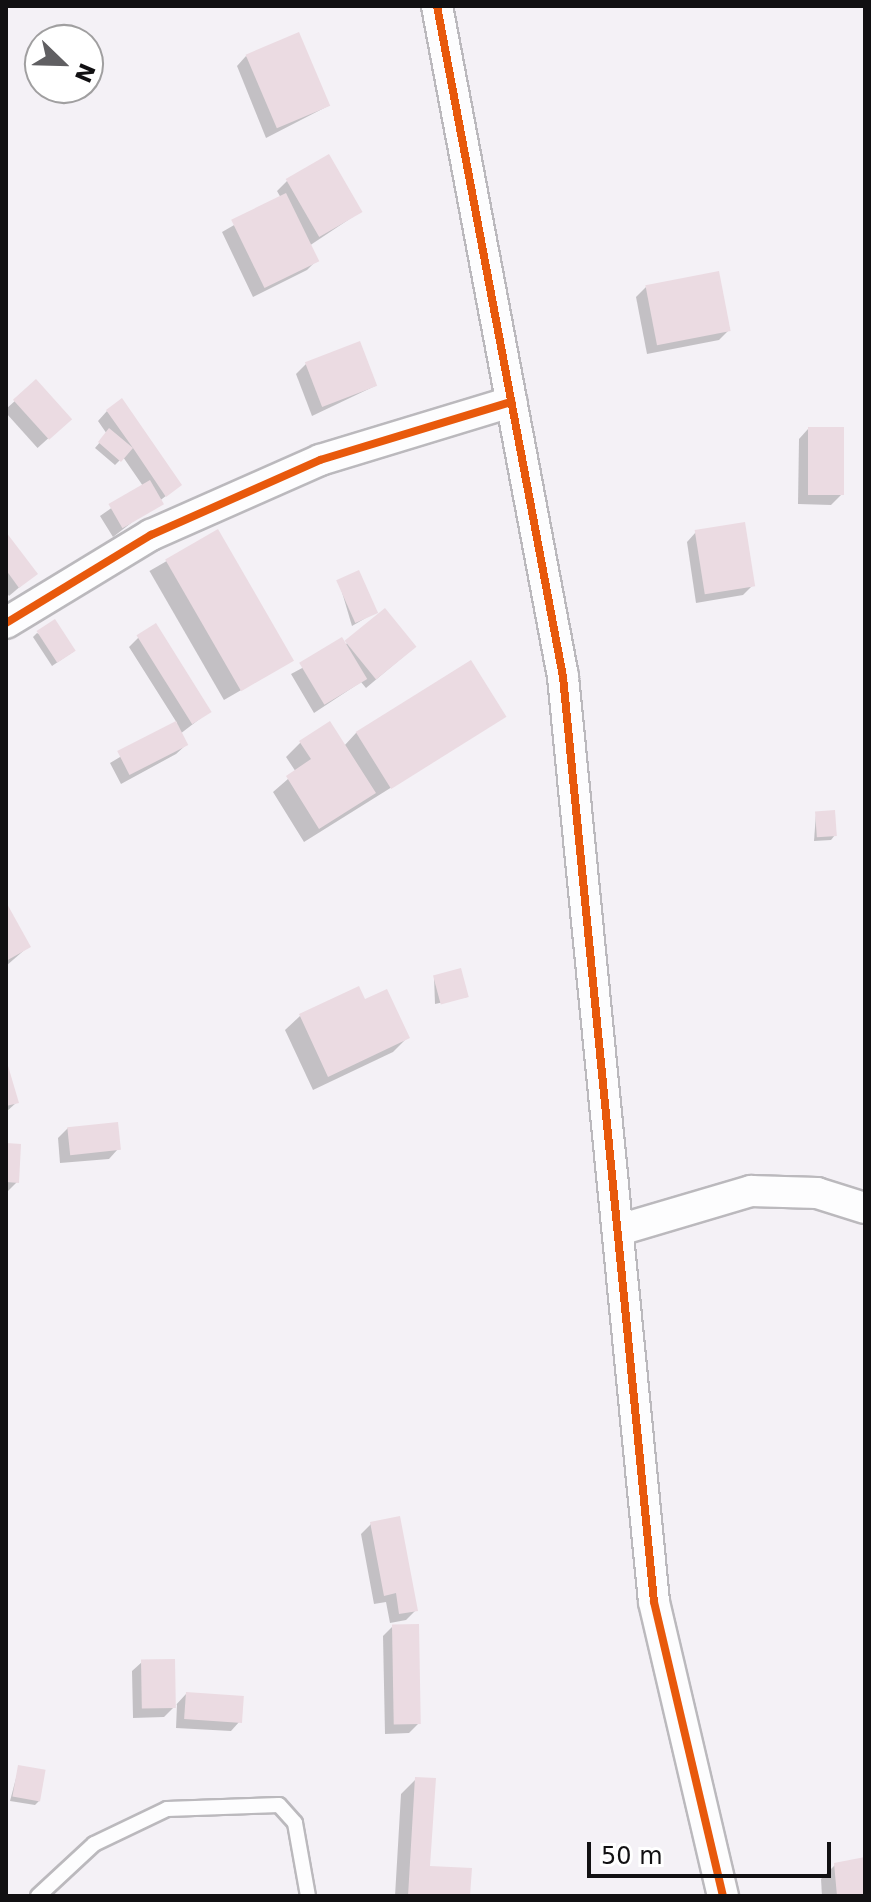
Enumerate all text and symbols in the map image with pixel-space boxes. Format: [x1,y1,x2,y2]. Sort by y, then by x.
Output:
north arrow [24,24,104,104]
text: N [70,59,100,86]
scale bar [591,1826,835,1876]
text: 50 m [601,1842,663,1870]

